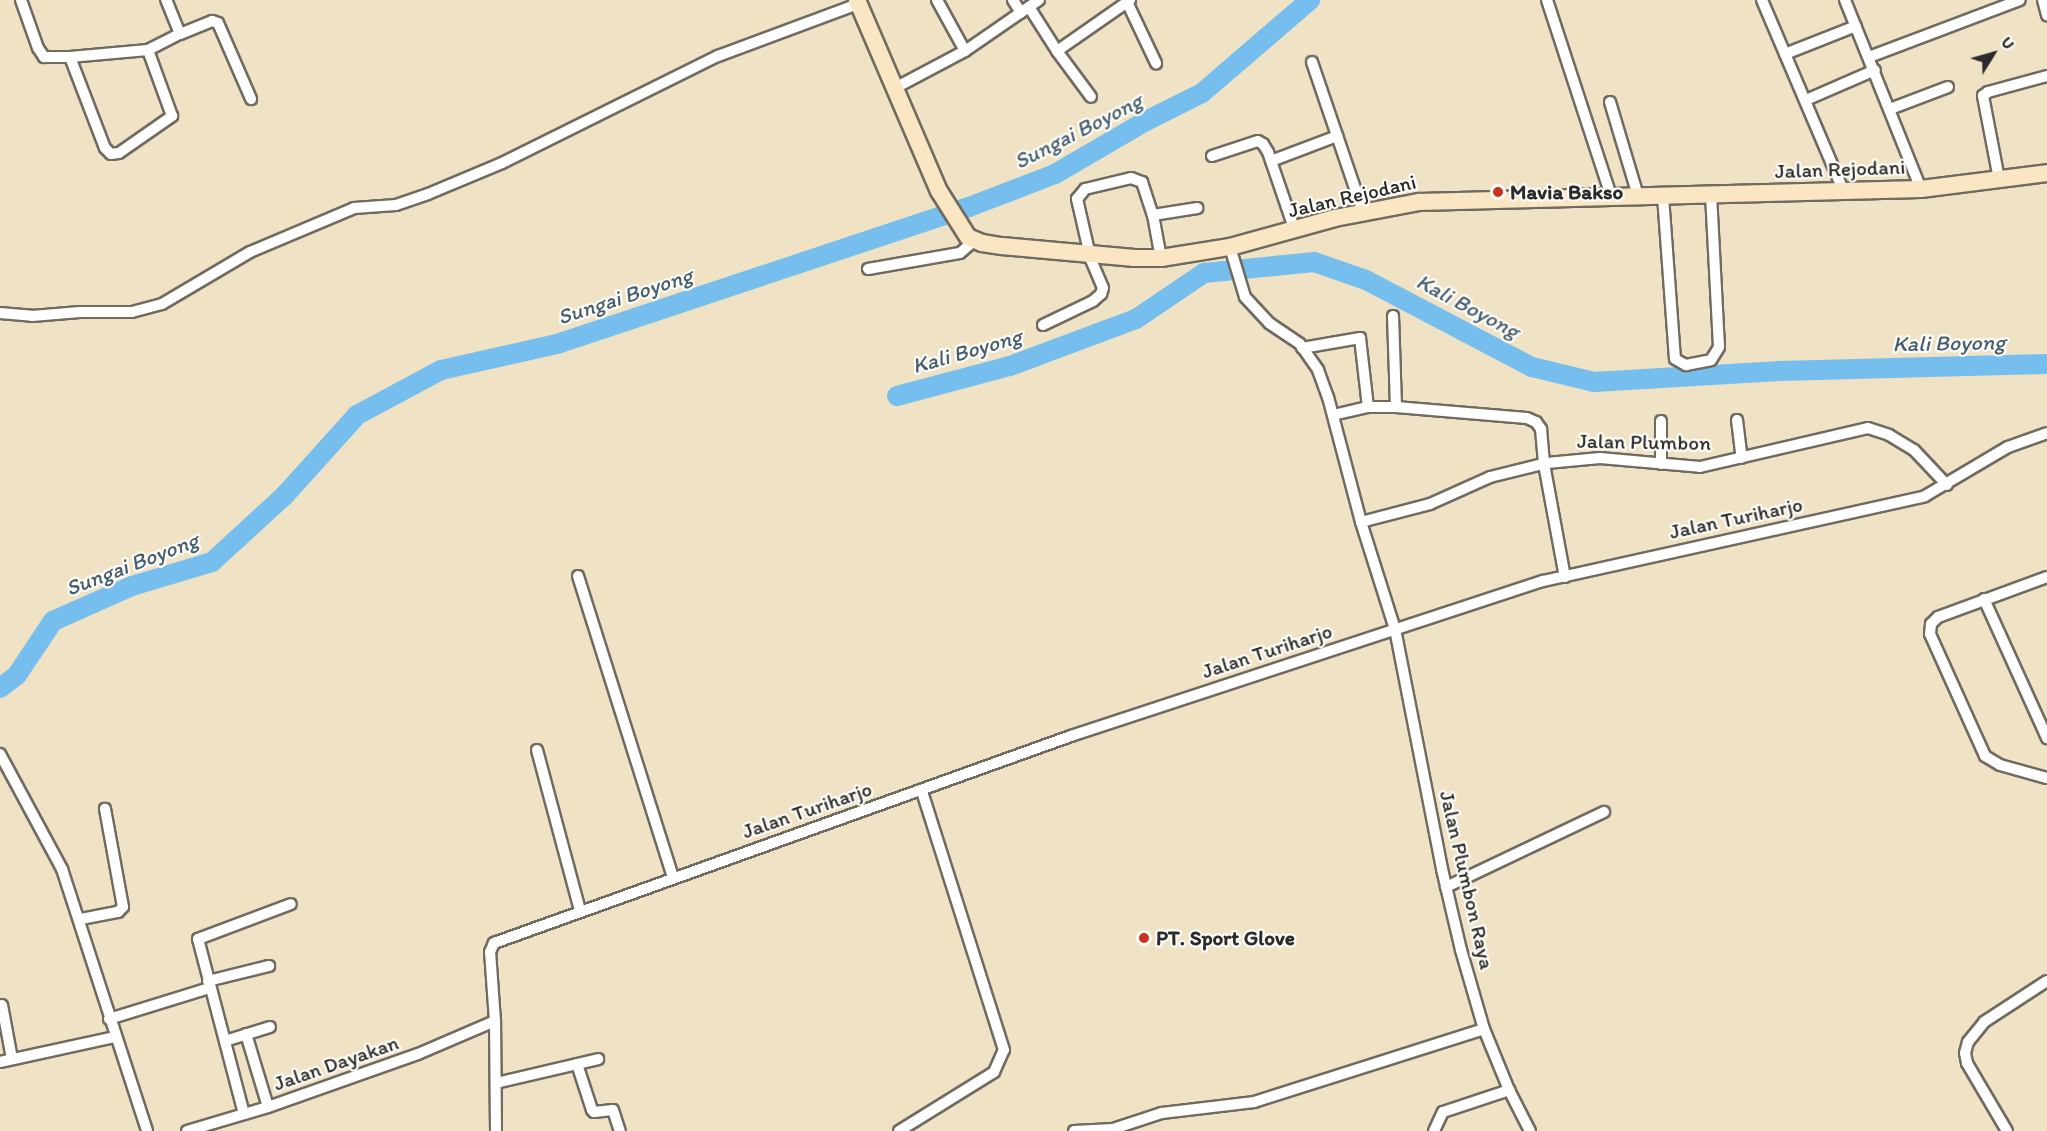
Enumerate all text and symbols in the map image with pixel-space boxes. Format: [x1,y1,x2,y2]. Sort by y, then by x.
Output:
north arrow [1963,24,2023,84]
text: U [1997,33,2019,53]
water label: Sungai Boyong [1010,88,1146,174]
street label: Jalan Rejodani [1774,154,1906,184]
street label: Jalan Rejodani [1285,169,1419,223]
place label: Mavia Bakso [1510,179,1623,205]
marker: Mavia Bakso [1491,185,1505,199]
water label: Sungai Boyong [555,262,695,330]
water label: Kali Boyong [1412,268,1524,344]
water label: Kali Boyong [909,323,1025,379]
water label: Kali Boyong [1893,329,2005,357]
street label: Jalan Plumbon [1577,428,1711,456]
street label: Jalan Turiharjo [1668,492,1804,544]
water label: Sungai Boyong [62,527,202,601]
street label: Jalan Turiharjo [1199,618,1335,684]
street label: Jalan Turiharjo [739,776,875,844]
street label: Jalan Plumbon Raya [1434,789,1500,971]
place label: PT. Sport Glove [1156,925,1295,951]
marker: PT. Sport Glove [1137,931,1151,945]
street label: Jalan Dayakan [270,1030,402,1096]

